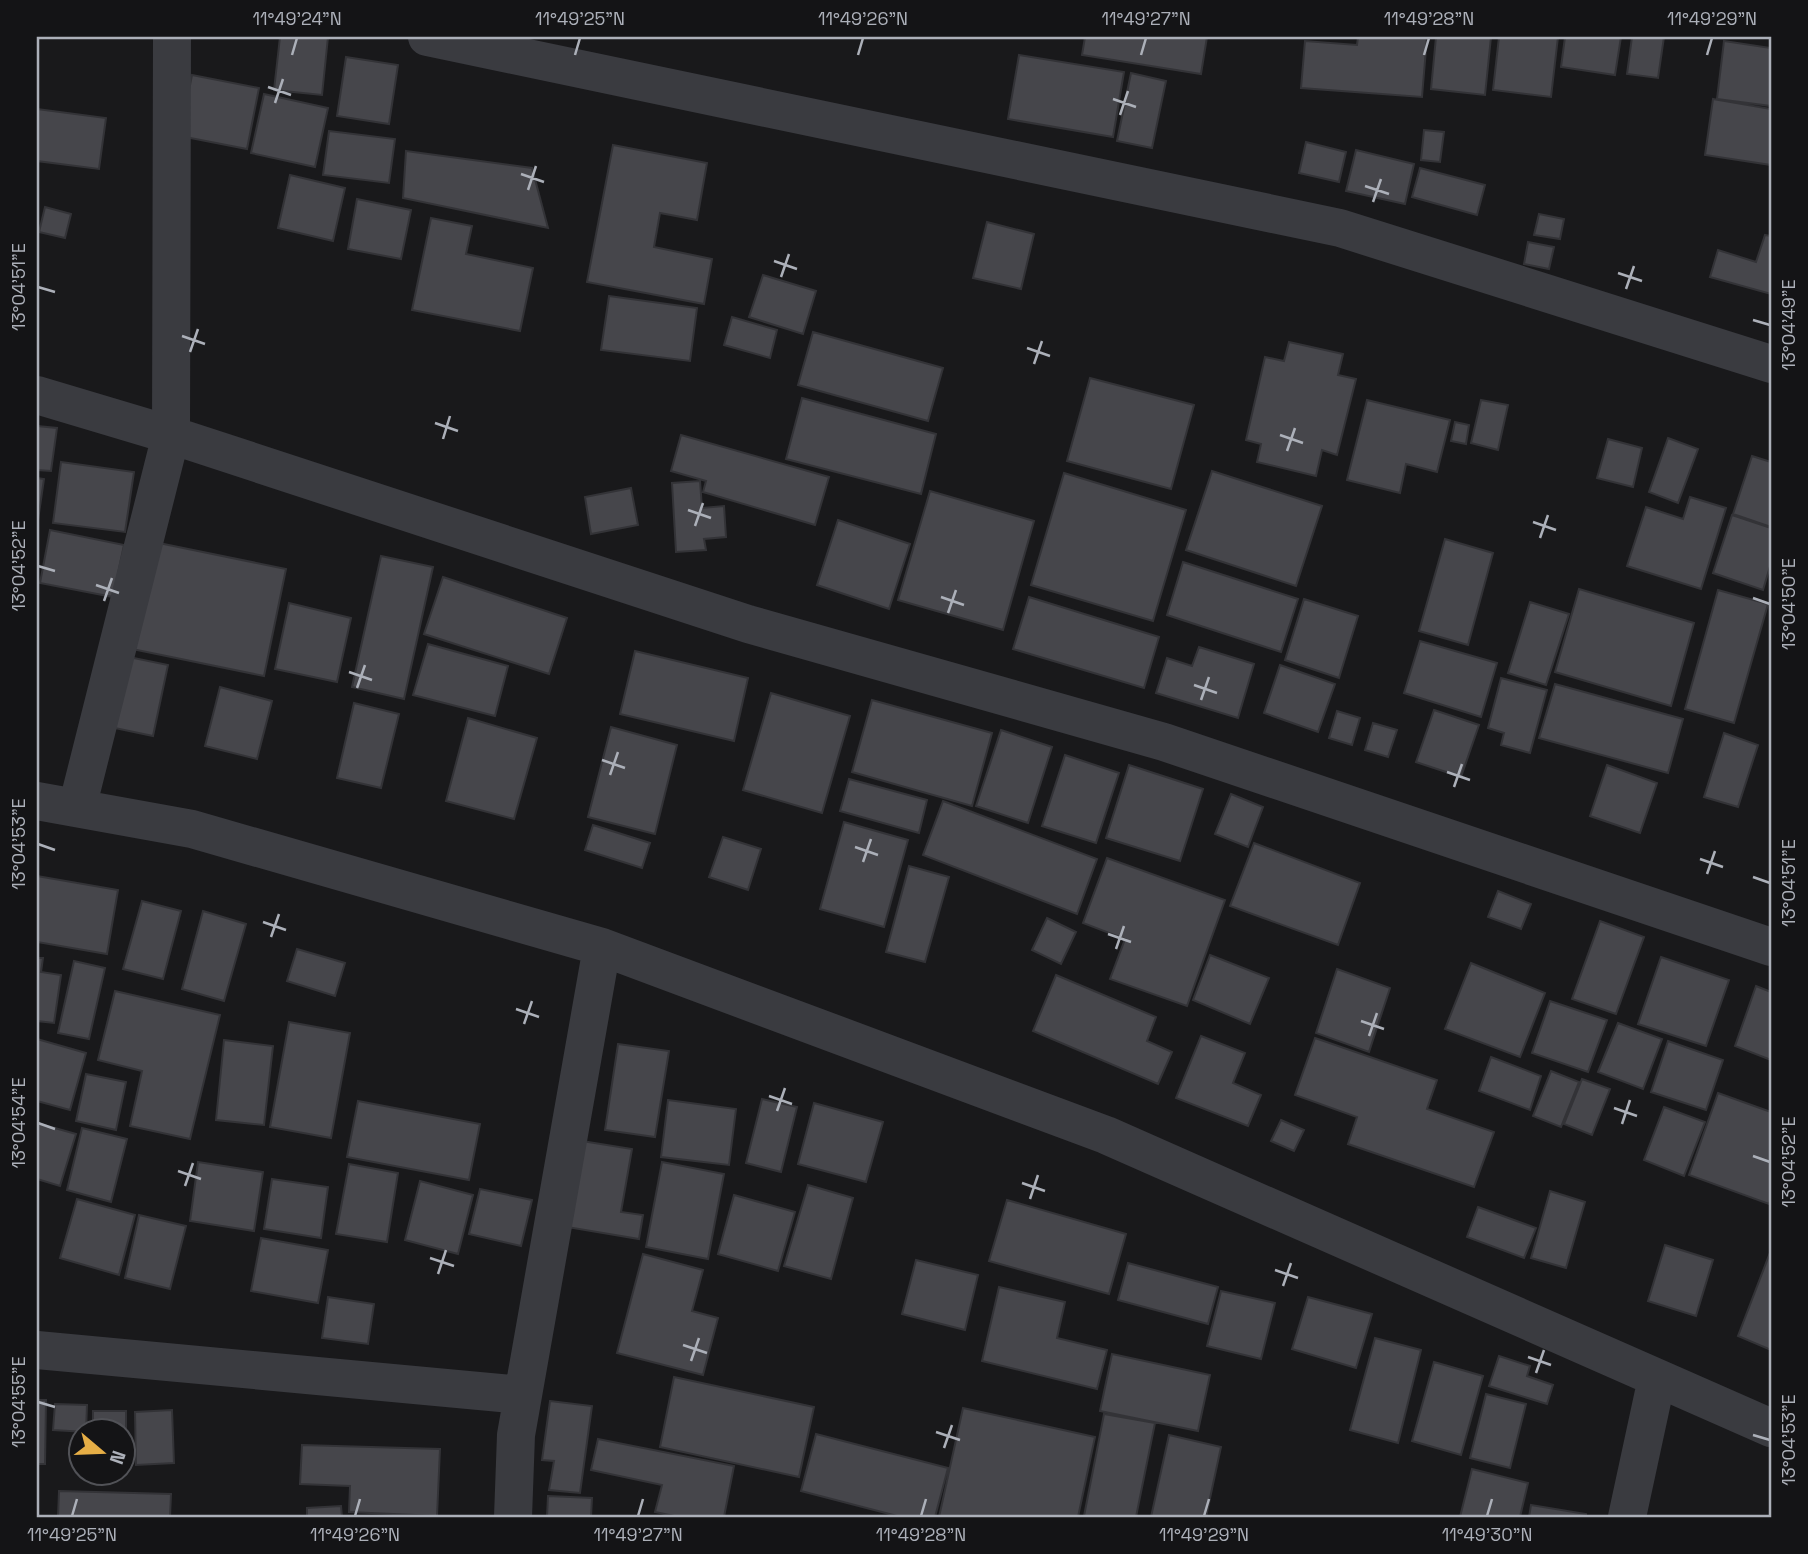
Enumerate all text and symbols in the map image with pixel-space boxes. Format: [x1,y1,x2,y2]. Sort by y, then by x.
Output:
text: 11°49'24"N [252,7,342,30]
text: 11°49'25"N [535,7,625,30]
text: 11°49'26"N [818,7,908,30]
text: 11°49'27"N [1101,7,1191,30]
text: 11°49'28"N [1384,7,1474,30]
text: 11°49'29"N [1667,7,1757,30]
text: 13°04'51"E [7,243,30,331]
text: 13°04'49"E [1777,279,1800,371]
text: 13°04'52"E [7,520,30,612]
text: 13°04'50"E [1777,558,1800,650]
text: 13°04'53"E [7,798,30,890]
text: 13°04'51"E [1777,839,1800,927]
text: 13°04'54"E [7,1077,30,1169]
text: 13°04'52"E [1777,1116,1800,1208]
text: 13°04'55"E [7,1356,30,1448]
text: 13°04'53"E [1777,1394,1800,1486]
north arrow [66,1418,136,1488]
text: N [104,1447,131,1467]
text: 11°49'25"N [27,1523,117,1546]
text: 11°49'26"N [310,1523,400,1546]
text: 11°49'27"N [593,1523,683,1546]
text: 11°49'28"N [876,1523,966,1546]
text: 11°49'29"N [1159,1523,1249,1546]
text: 11°49'30"N [1442,1523,1532,1546]

